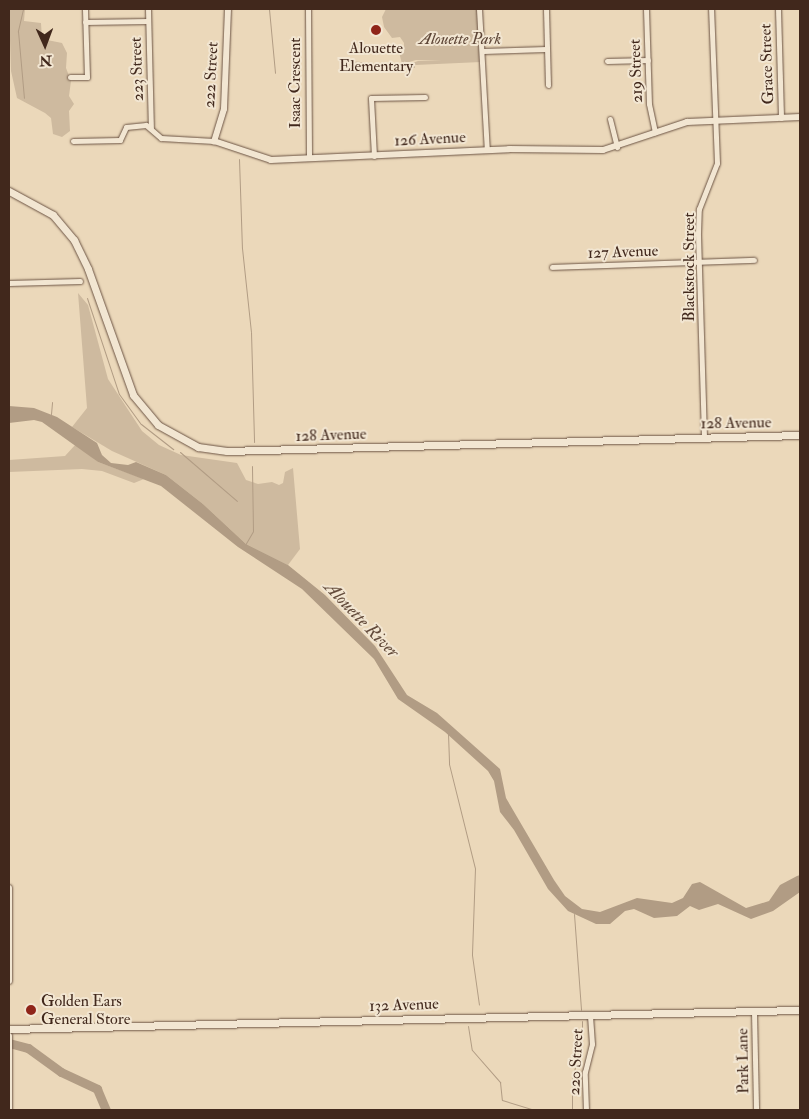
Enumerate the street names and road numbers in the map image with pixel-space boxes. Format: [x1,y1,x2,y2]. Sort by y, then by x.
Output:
street label: Grace Street [756,23,778,105]
street label: 223 Street [126,37,148,101]
street label: Isaac Crescent [285,37,305,129]
street label: 219 Street [625,39,647,103]
street label: 222 Street [200,41,222,109]
street label: 126 Avenue [394,128,466,150]
street label: Blackstock Street [679,212,699,322]
street label: 127 Avenue [587,241,659,263]
street label: 128 Avenue [700,413,772,433]
street label: 128 Avenue [295,424,367,446]
street label: 132 Avenue [369,994,439,1016]
street label: 220 Street [565,1028,587,1096]
street label: Park Lane [733,1028,753,1094]

